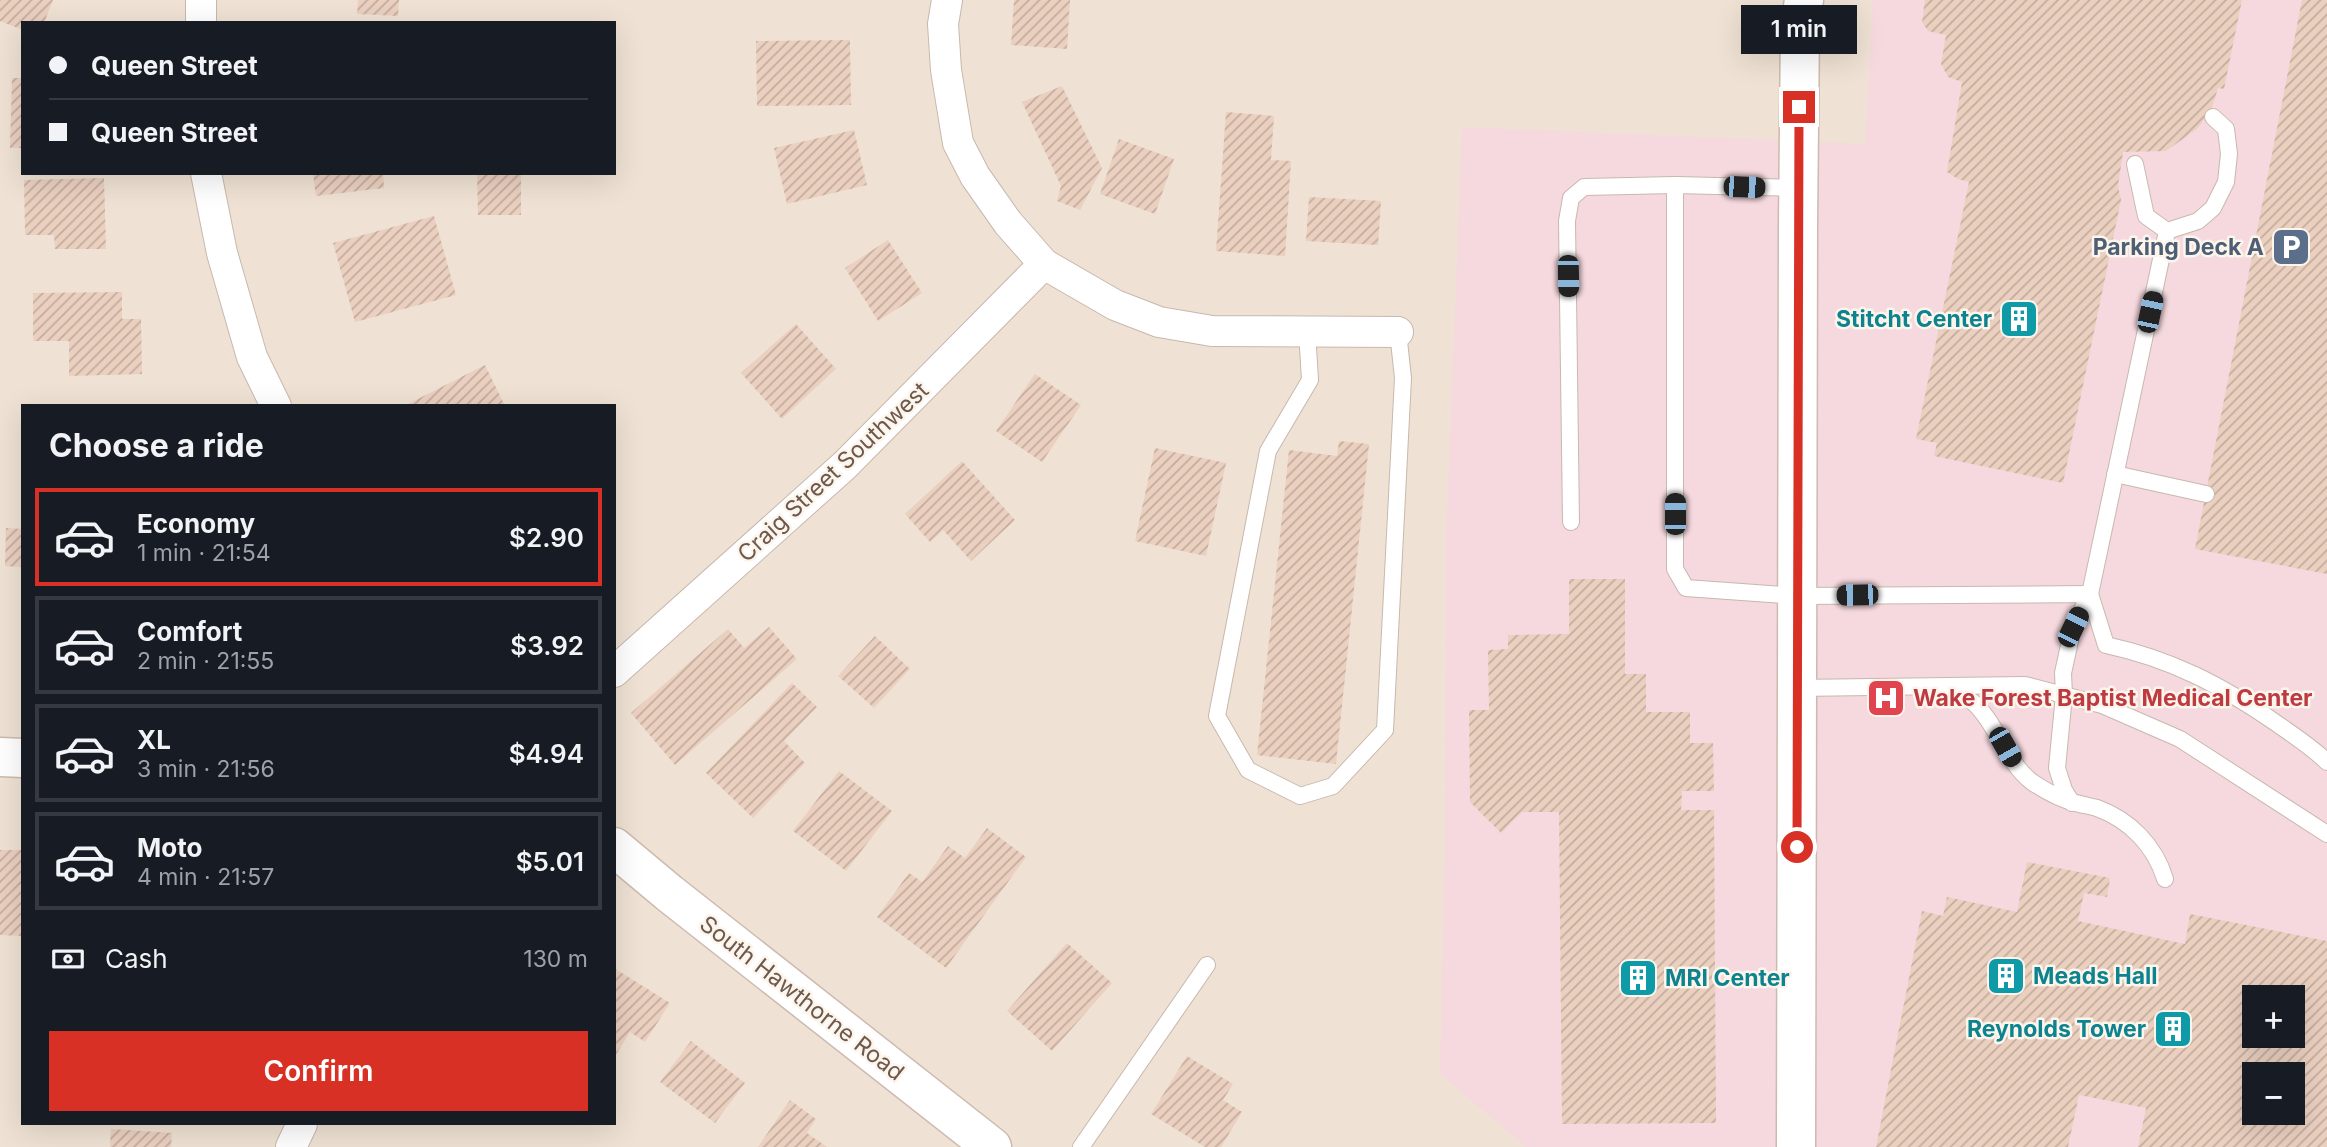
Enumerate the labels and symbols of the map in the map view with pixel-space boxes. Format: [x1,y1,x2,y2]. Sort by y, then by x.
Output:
callout: 1 min [1741,6,1857,55]
route end [1783,91,1815,123]
car [1723,176,1766,198]
parking icon: Parking Deck A [2270,226,2312,268]
place label: Parking Deck A [2093,233,2264,261]
car [1558,255,1579,297]
car [2136,289,2165,335]
building icon: Stitcht Center [1998,298,2040,340]
place label: Stitcht Center [1836,305,1992,333]
street label: Craig Street Southwest [732,376,935,568]
car [1665,493,1686,535]
car [1836,584,1879,606]
car [2055,604,2092,650]
hospital icon: Wake Forest Baptist Medical Center [1865,677,1907,719]
place label: Wake Forest Baptist Medical Center [1913,684,2313,712]
car [1986,724,2025,770]
route start [1781,831,1813,863]
street label: South Hawthorne Road [694,910,910,1086]
building icon: Meads Hall [1985,955,2027,997]
building icon: MRI Center [1617,957,1659,999]
place label: Meads Hall [2033,962,2158,990]
place label: MRI Center [1665,964,1790,992]
building icon: Reynolds Tower [2152,1008,2194,1050]
place label: Reynolds Tower [1967,1015,2146,1043]

